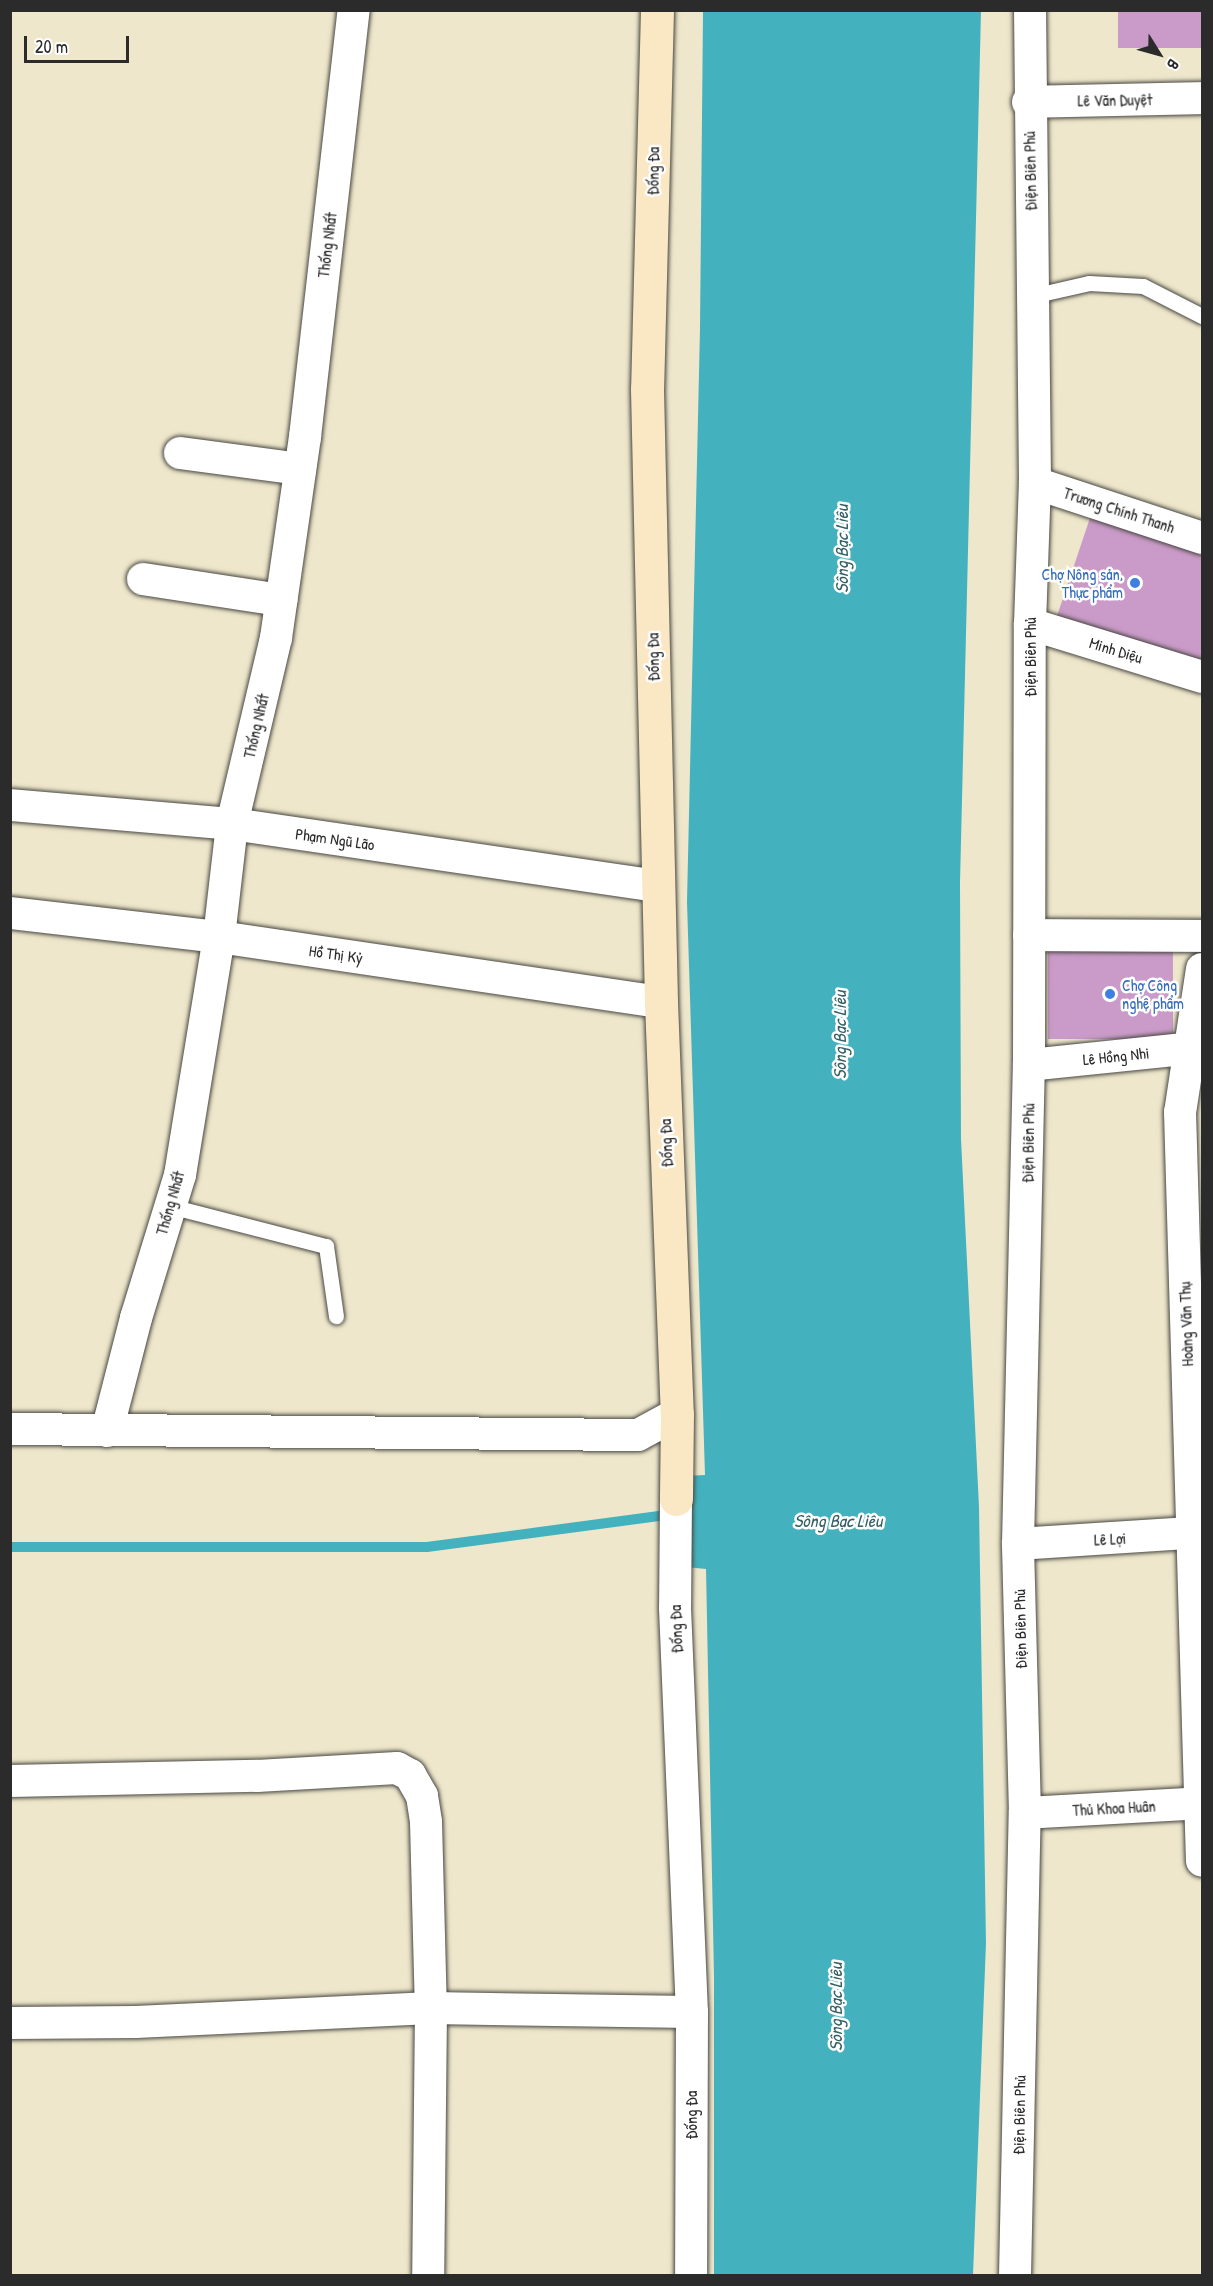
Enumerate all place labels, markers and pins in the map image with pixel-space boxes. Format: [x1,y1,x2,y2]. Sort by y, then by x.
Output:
place label: Chợ Nông sản, Thực phẩm [1041,564,1123,602]
marker: Chợ Nông sản, Thực phẩm [1128,576,1142,590]
place label: Chợ Công nghệ phẩm [1122,975,1184,1013]
marker: Chợ Công nghệ phẩm [1103,987,1117,1001]

